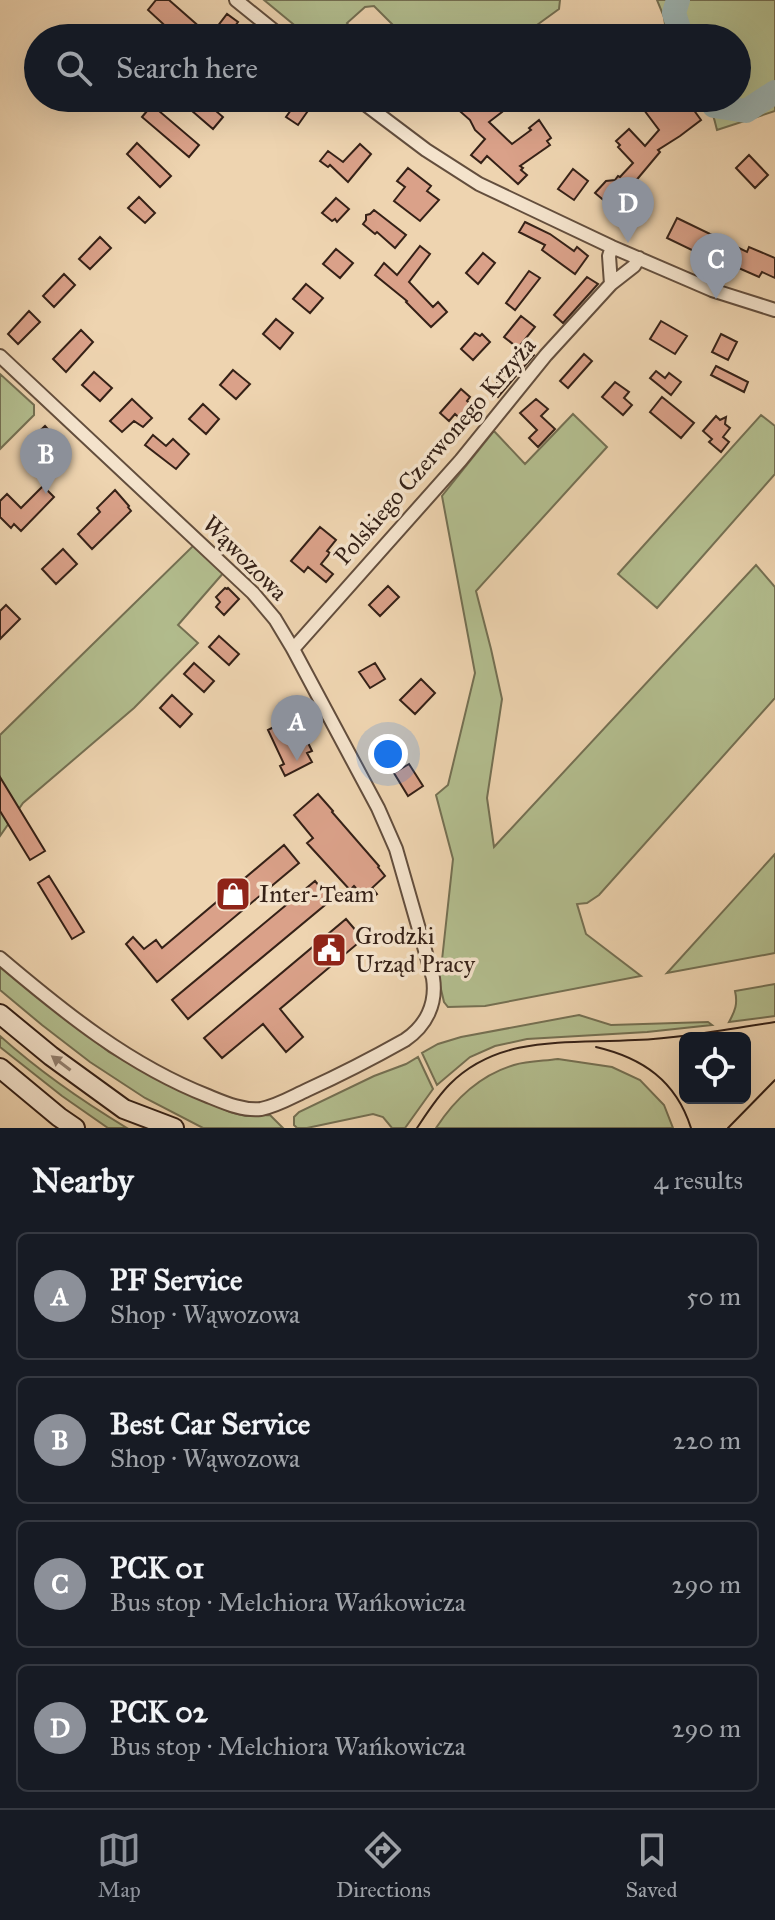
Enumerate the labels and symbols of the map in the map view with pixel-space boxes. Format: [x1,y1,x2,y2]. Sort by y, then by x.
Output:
pin: D [602,177,654,243]
pin: C [690,233,742,299]
street label: Polskiego Czerwonego Krzyża [328,330,543,571]
pin: B [20,428,72,494]
street label: Wąwozowa [196,509,295,608]
pin: A [271,695,323,761]
your location [368,734,408,774]
shop icon: Inter-Team [214,875,252,913]
place label: Inter-Team [259,879,374,909]
place label: Grodzki Urząd Pracy [355,921,476,979]
public building icon: Grodzki Urząd Pracy [310,931,348,969]
one-way arrow [50,1056,71,1072]

